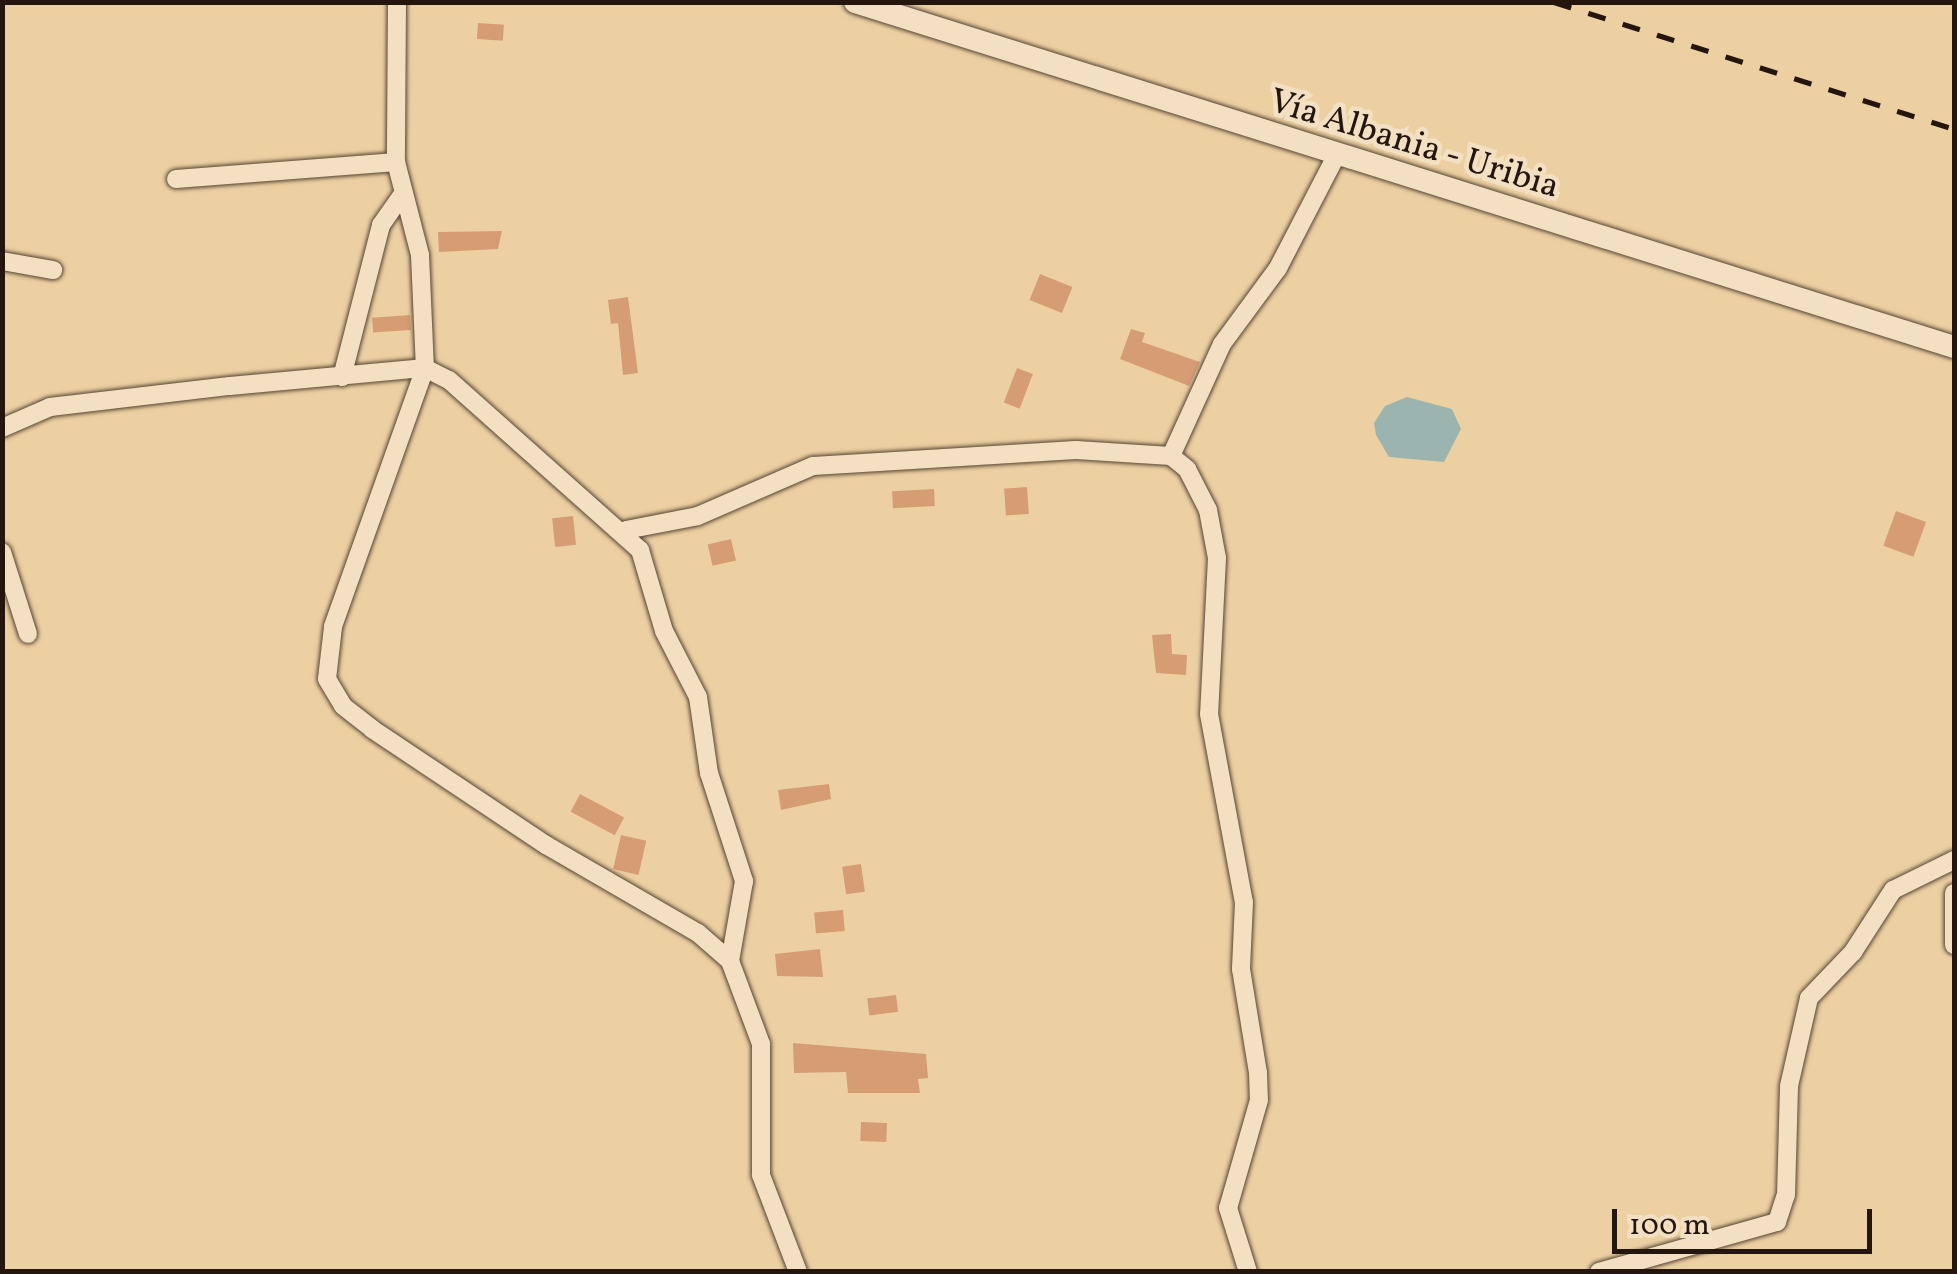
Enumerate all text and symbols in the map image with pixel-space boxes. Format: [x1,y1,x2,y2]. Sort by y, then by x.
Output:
street label: Vía Albania - Uribia [1263,81,1565,209]
scale bar [1617,1189,1877,1251]
text: 100 m [1629,1205,1710,1247]

